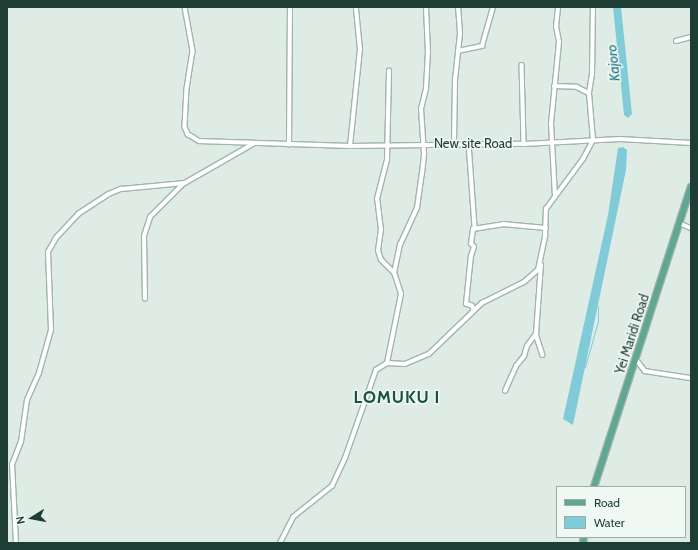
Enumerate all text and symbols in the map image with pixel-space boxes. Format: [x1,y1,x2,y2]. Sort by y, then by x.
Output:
water label: Kajoro [603,44,623,82]
street label: New site Road [434,135,512,151]
street label: Yei Maridi Road [612,292,652,376]
district label: LOMUKU I [354,388,440,408]
legend [556,486,686,538]
text: Road [594,495,620,510]
north arrow [12,498,52,538]
text: N [13,515,28,525]
text: Water [594,515,624,530]

